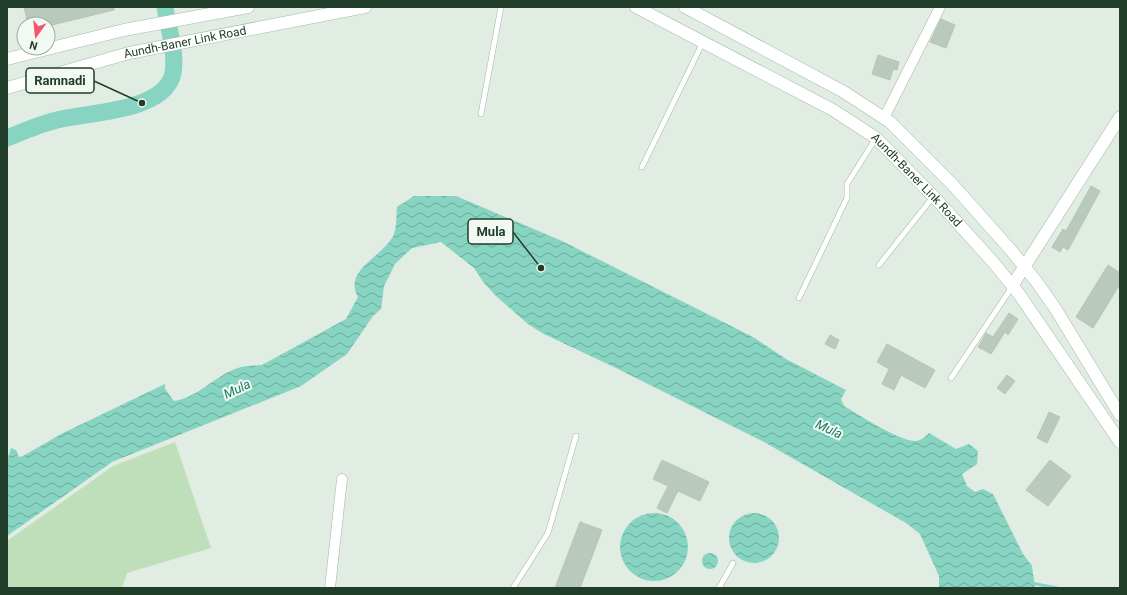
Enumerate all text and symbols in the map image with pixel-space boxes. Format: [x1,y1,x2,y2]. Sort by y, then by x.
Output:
north arrow [16,16,56,56]
street label: Aundh-Baner Link Road [122,23,247,61]
text: N [28,38,39,52]
callout: Ramnadi [26,68,94,93]
text: Ramnadi [34,73,86,88]
street label: Aundh-Baner Link Road [868,130,965,230]
callout: Mula [468,219,513,244]
text: Mula [476,224,506,239]
water label: Mula [221,376,253,402]
water label: Mula [813,416,845,442]

